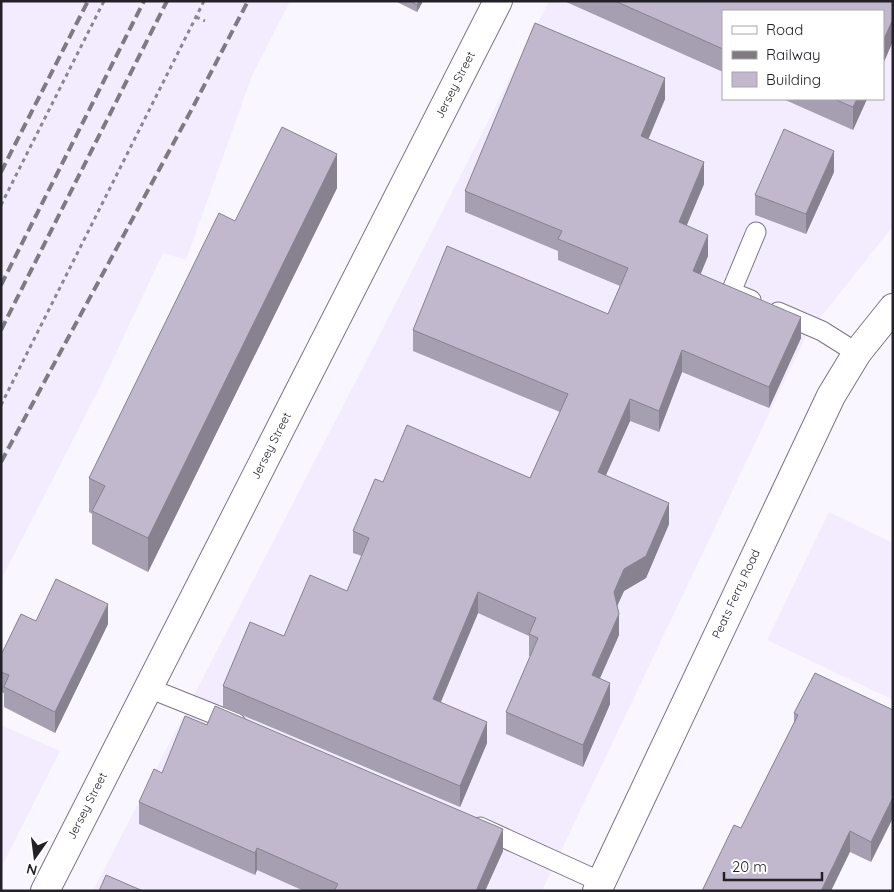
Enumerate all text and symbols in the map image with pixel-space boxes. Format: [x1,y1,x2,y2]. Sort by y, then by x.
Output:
legend [722,10,884,100]
text: Road [766,20,803,39]
text: Railway [766,45,821,64]
street label: Jersey Street [431,49,478,121]
text: Building [766,70,821,89]
street label: Jersey Street [247,410,294,482]
street label: Peats Ferry Road [708,547,763,641]
street label: Jersey Street [63,770,110,842]
north arrow [10,832,60,882]
scale bar [724,850,822,882]
text: 20 m [732,857,767,876]
text: N [25,860,39,880]

